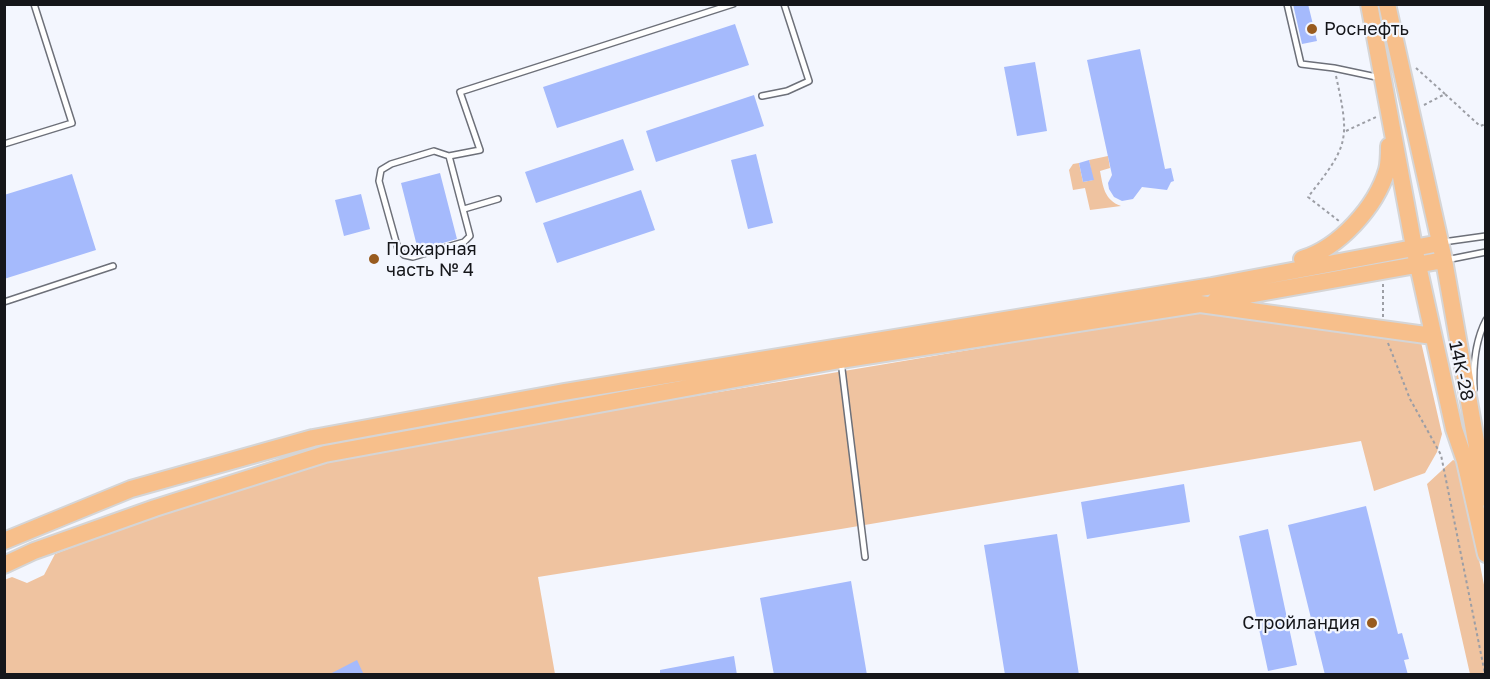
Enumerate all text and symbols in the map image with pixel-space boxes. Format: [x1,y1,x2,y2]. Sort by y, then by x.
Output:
place label: Роснефть [1324,18,1409,40]
marker: Роснефть [1305,22,1319,36]
place label: Пожарная часть № 4 [386,238,477,280]
marker: Пожарная часть № 4 [367,252,381,266]
street label: 14К-28 [1444,339,1478,403]
place label: Стройландия [1242,612,1360,634]
marker: Стройландия [1365,616,1379,630]

